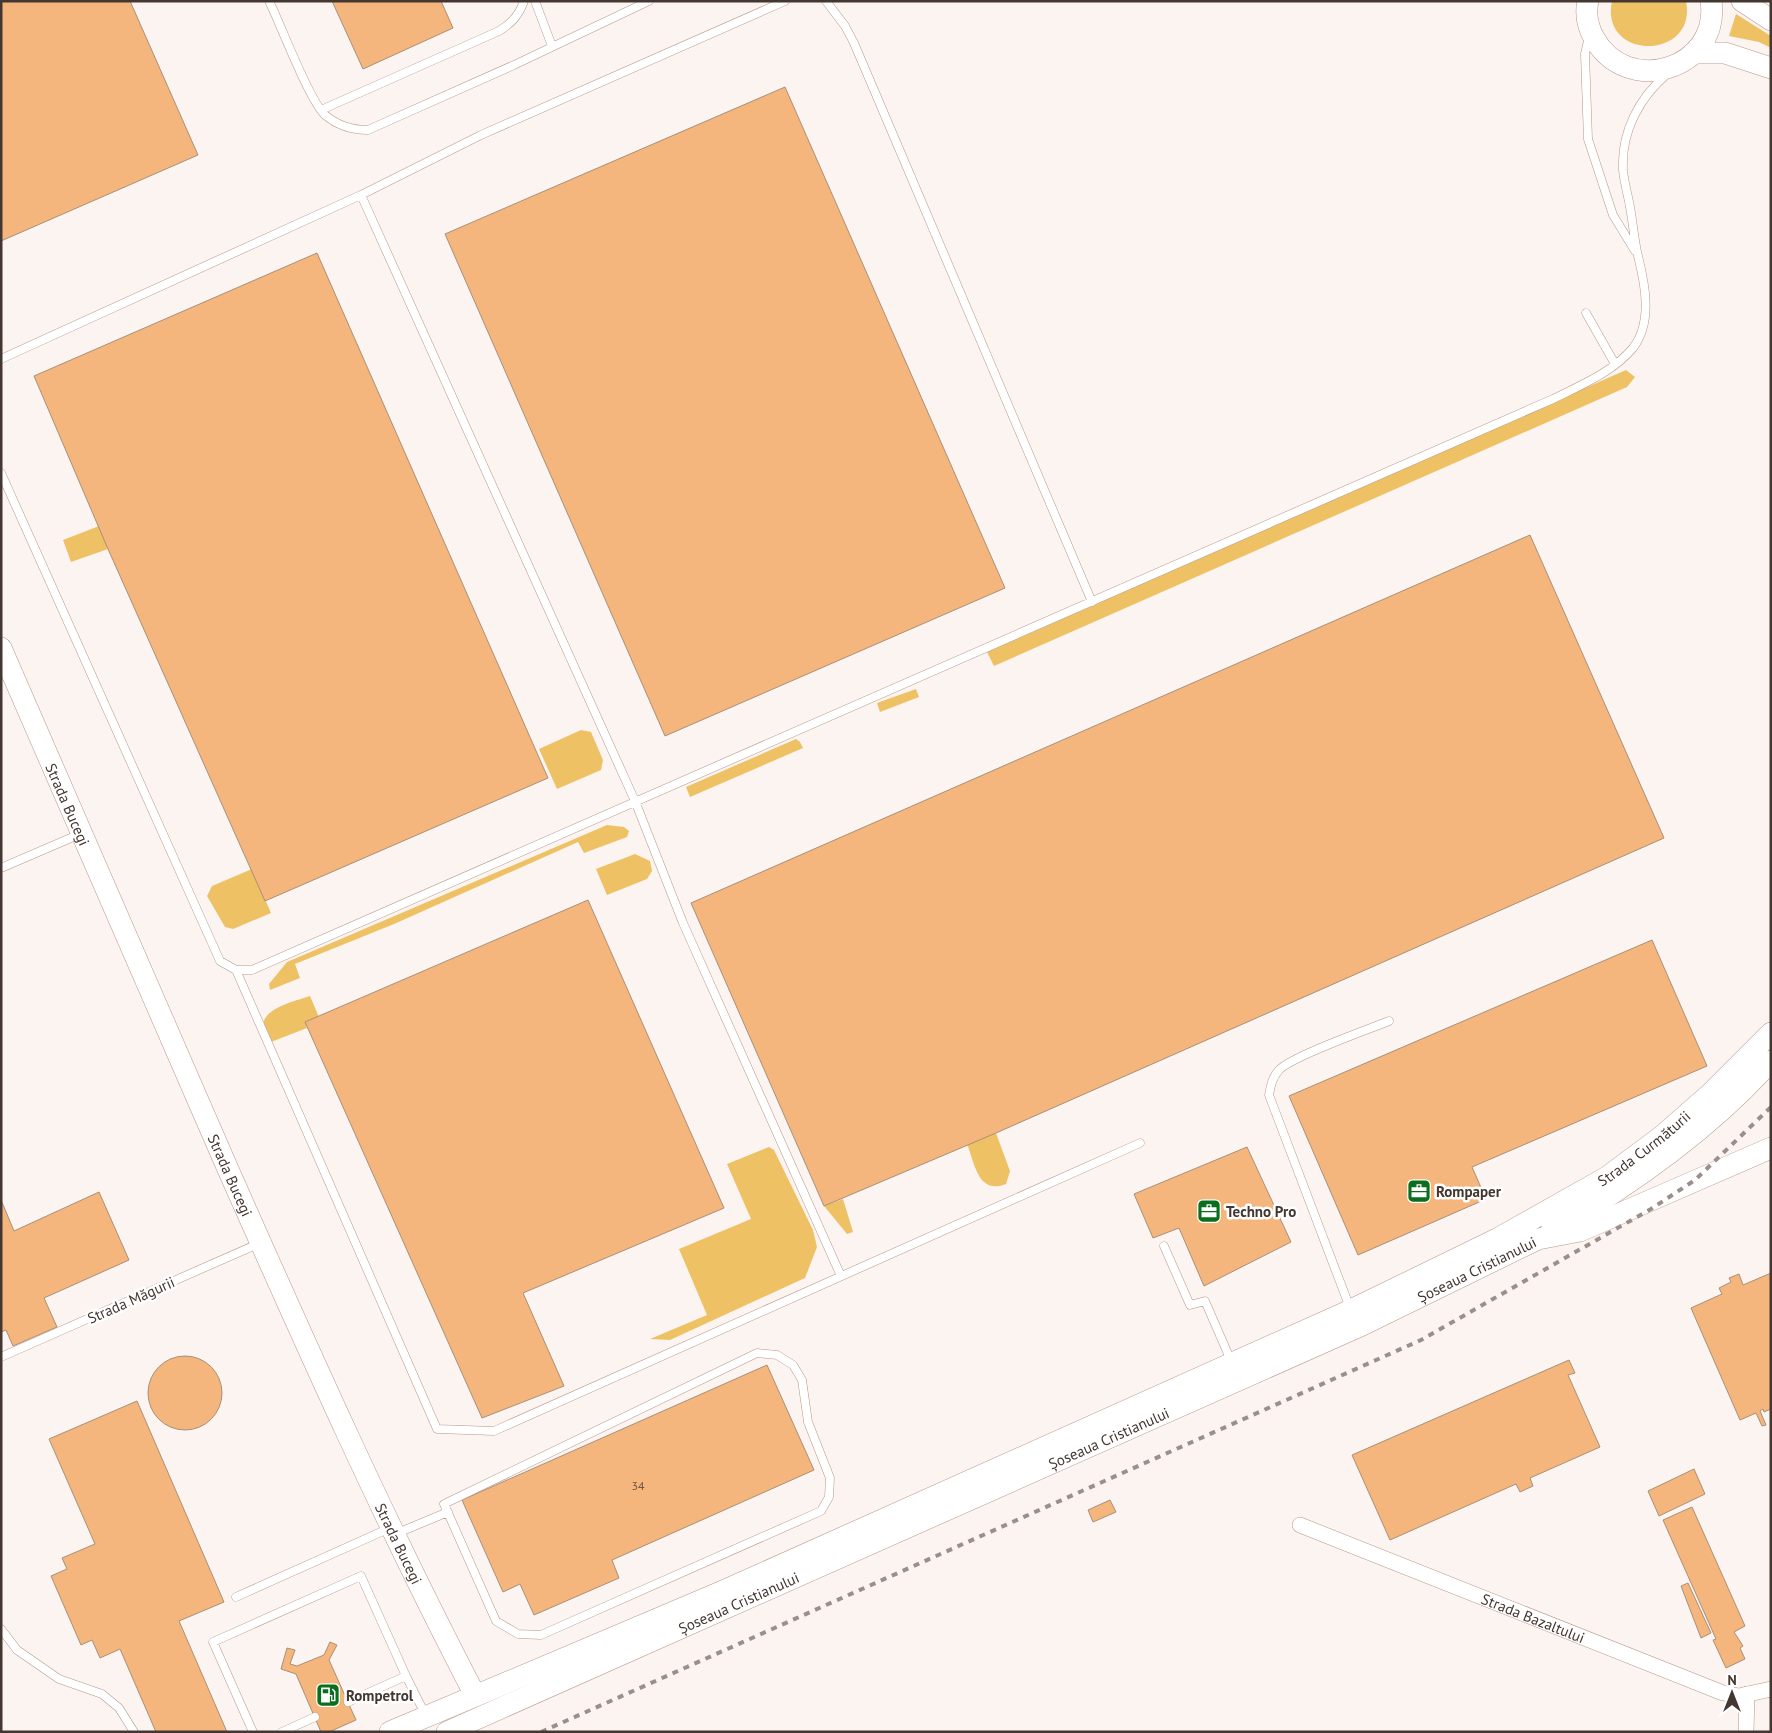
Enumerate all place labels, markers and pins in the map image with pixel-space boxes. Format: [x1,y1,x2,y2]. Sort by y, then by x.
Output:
office icon: Rompaper [1406,1178,1432,1204]
place label: Rompaper [1436,1182,1502,1201]
office icon: Techno Pro [1196,1198,1222,1224]
place label: Techno Pro [1226,1202,1296,1221]
fuel station icon: Rompetrol [315,1682,341,1708]
place label: Rompetrol [346,1686,414,1705]

